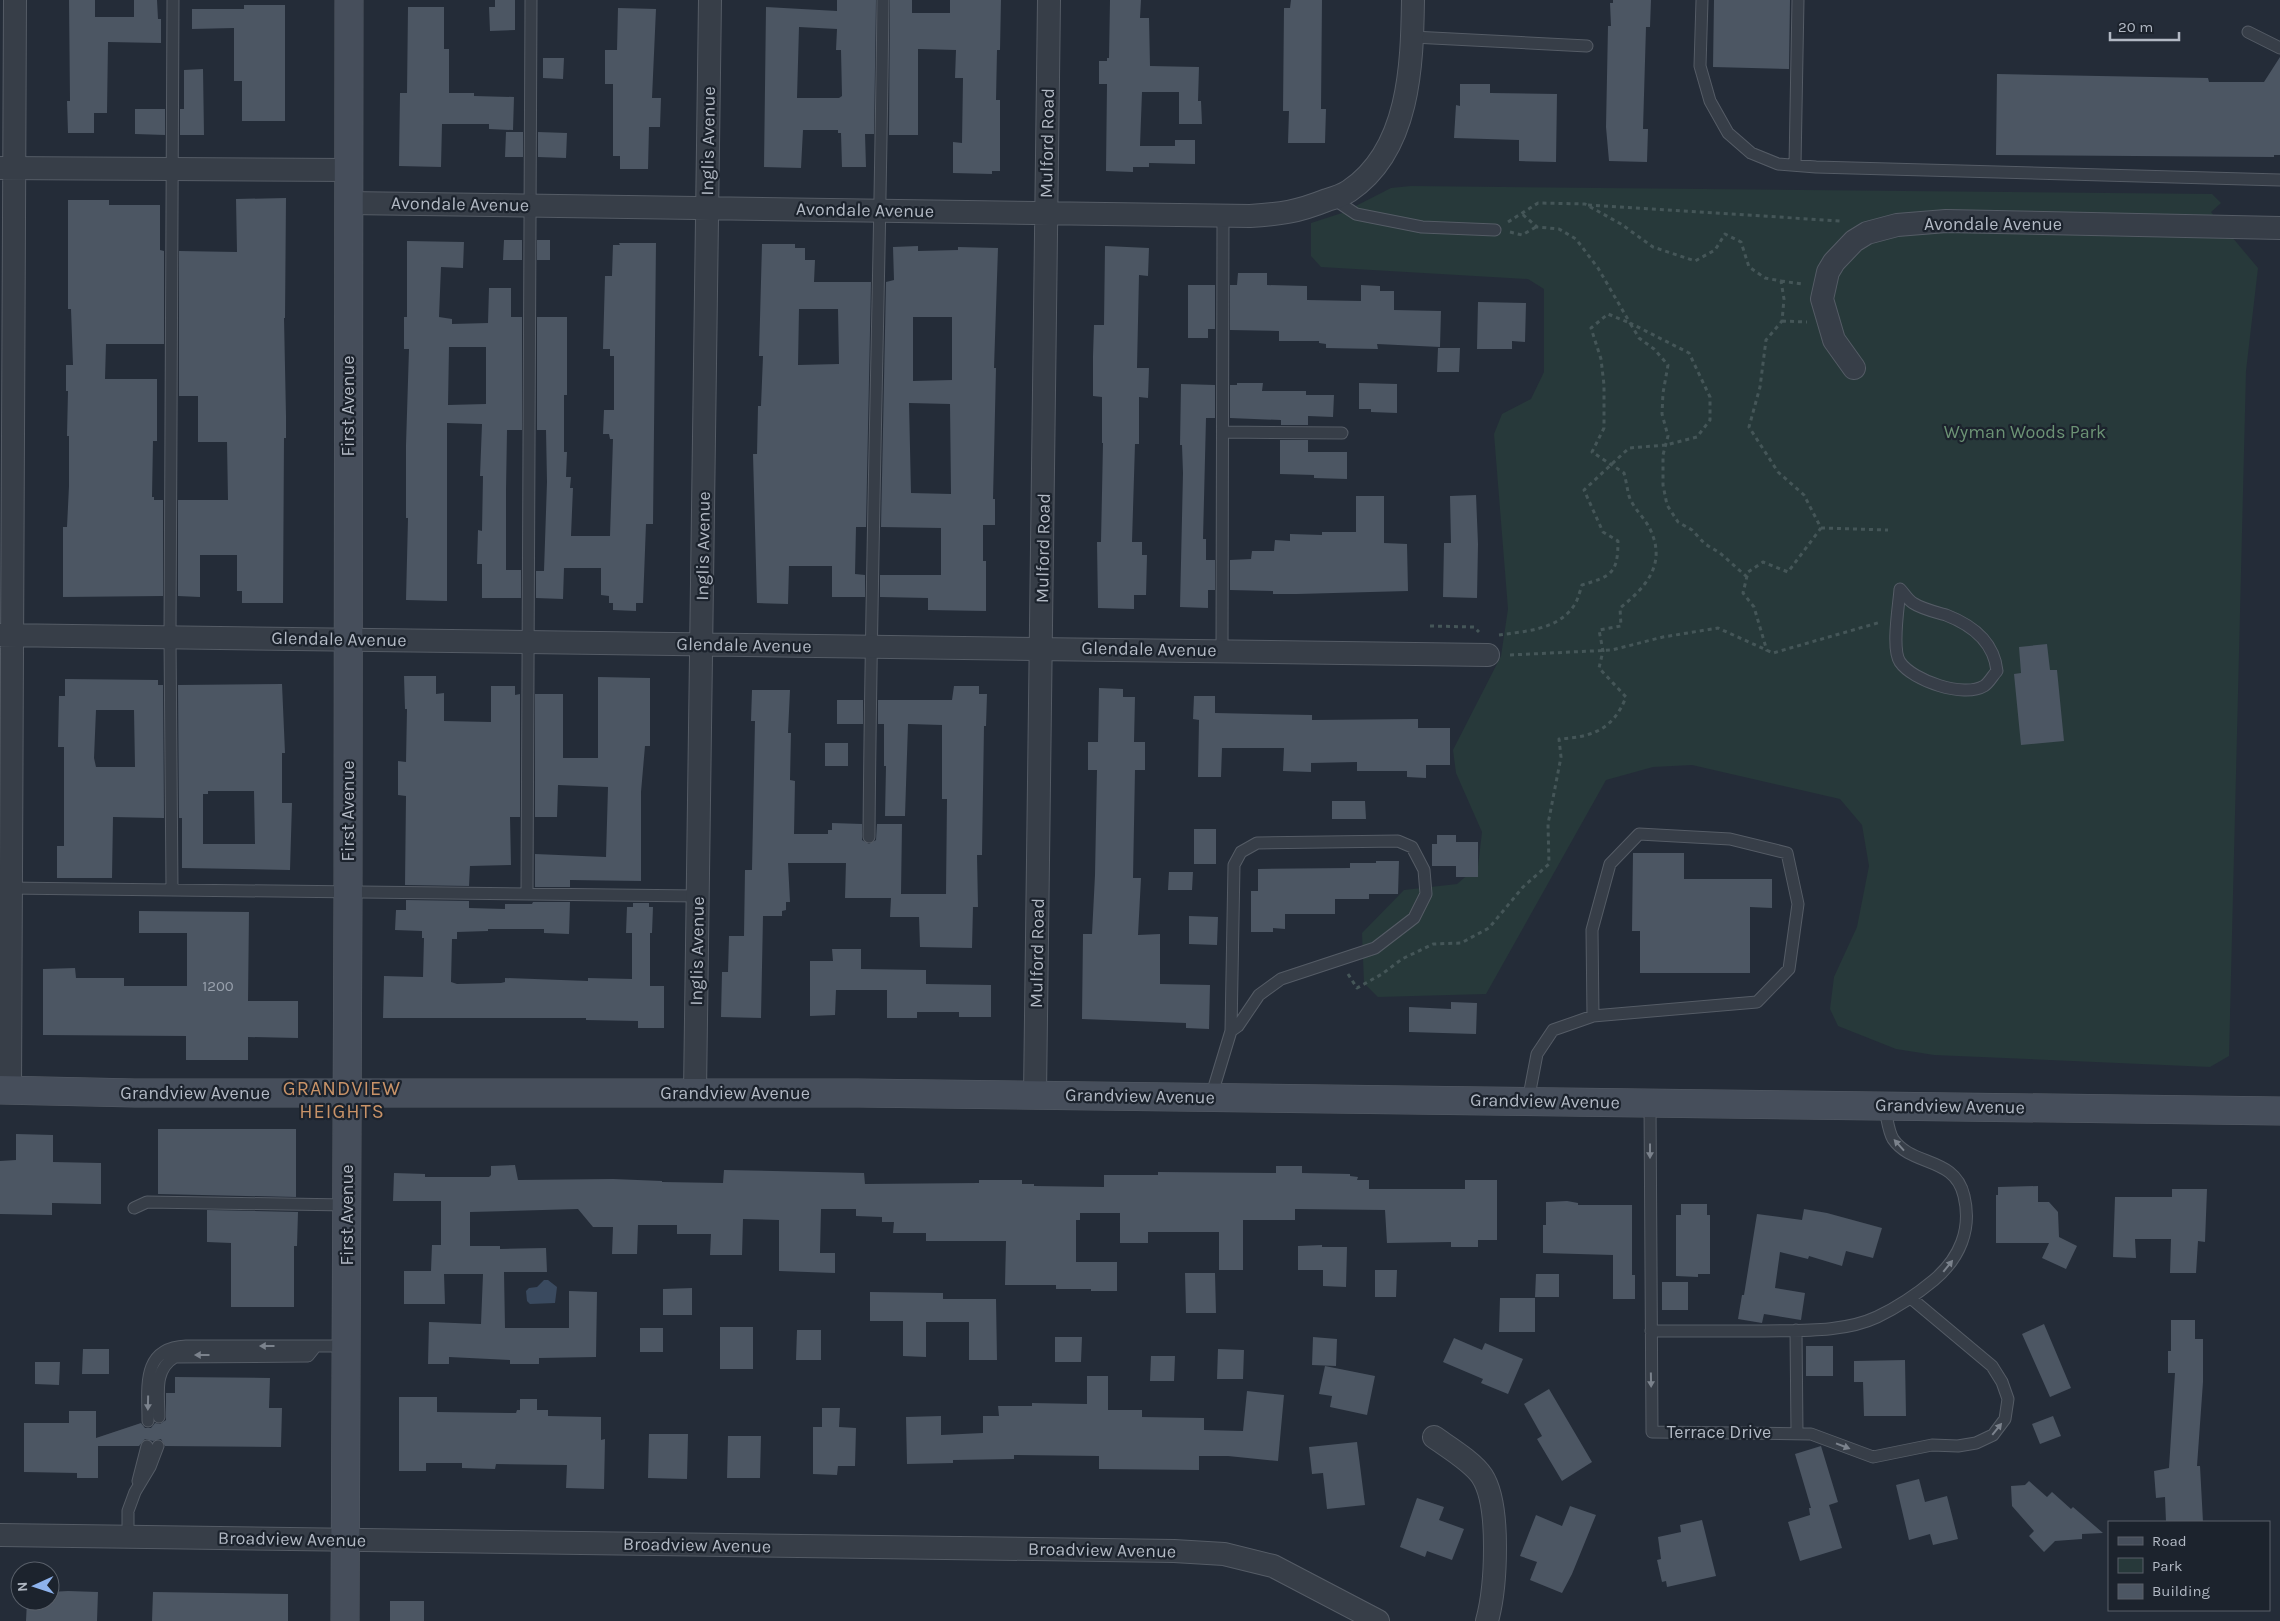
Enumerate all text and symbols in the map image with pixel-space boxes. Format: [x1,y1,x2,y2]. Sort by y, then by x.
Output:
scale bar [2110,10,2179,42]
text: 20 m [2118,18,2153,36]
street label: Inglis Avenue [696,86,720,196]
street label: Mulford Road [1035,88,1059,198]
street label: Avondale Avenue [391,192,529,216]
street label: Avondale Avenue [796,198,934,222]
street label: Avondale Avenue [1924,213,2062,235]
street label: First Avenue [337,355,359,457]
park label: Wyman Woods Park [1944,421,2106,443]
street label: Inglis Avenue [691,491,715,601]
street label: Mulford Road [1031,493,1055,603]
street label: Glendale Avenue [271,627,407,651]
street label: Glendale Avenue [676,633,812,657]
street label: Glendale Avenue [1081,637,1217,661]
street label: First Avenue [337,760,359,862]
street label: Inglis Avenue [685,896,709,1006]
street label: Mulford Road [1025,898,1049,1008]
house number: 1200 [202,977,234,995]
district label: GRANDVIEW HEIGHTS [283,1077,401,1123]
street label: Grandview Avenue [120,1082,270,1104]
street label: Grandview Avenue [660,1082,810,1104]
street label: Grandview Avenue [1065,1084,1215,1108]
street label: Grandview Avenue [1470,1089,1620,1113]
street label: Grandview Avenue [1875,1094,2025,1118]
one-way arrow [1893,1139,1905,1151]
one-way arrow [1646,1144,1654,1160]
street label: First Avenue [336,1164,358,1266]
one-way arrow [1942,1260,1953,1273]
one-way arrow [259,1342,275,1350]
one-way arrow [194,1351,210,1359]
one-way arrow [1647,1372,1655,1388]
one-way arrow [144,1396,152,1412]
street label: Terrace Drive [1667,1421,1771,1443]
one-way arrow [1992,1423,2003,1436]
one-way arrow [1836,1442,1851,1450]
legend [2108,1521,2270,1611]
street label: Broadview Avenue [218,1527,366,1551]
text: Road [2152,1532,2187,1550]
street label: Broadview Avenue [623,1533,771,1557]
street label: Broadview Avenue [1028,1538,1176,1562]
text: Park [2152,1557,2182,1575]
north arrow [10,1561,60,1611]
text: N [14,1581,31,1592]
text: Building [2152,1582,2210,1600]

